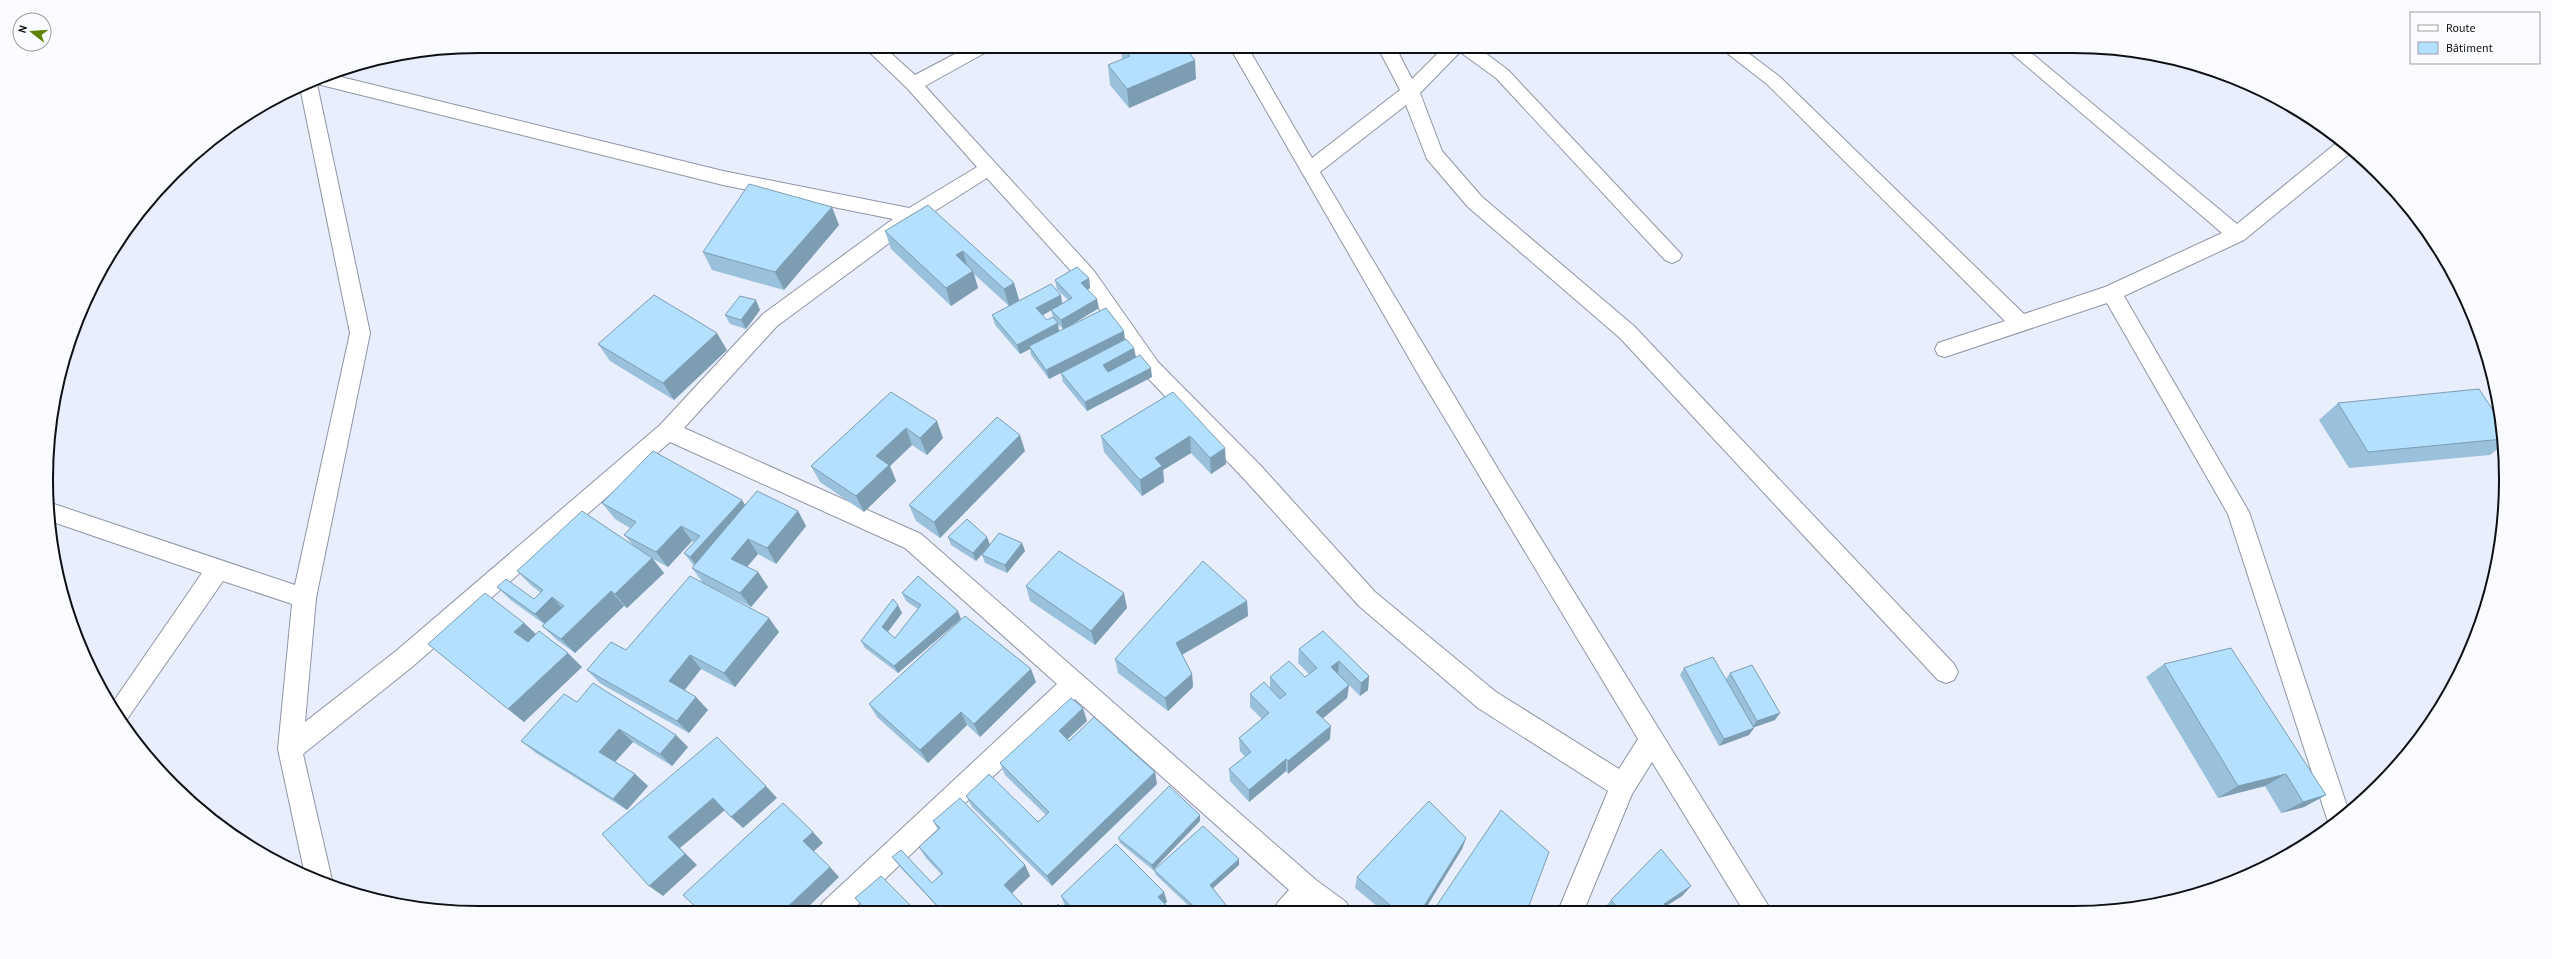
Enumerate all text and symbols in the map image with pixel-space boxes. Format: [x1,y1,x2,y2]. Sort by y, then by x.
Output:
north arrow [12,12,52,52]
legend [2410,12,2540,64]
text: Route [2446,20,2476,35]
text: N [15,24,30,35]
text: Bâtiment [2446,40,2493,55]

